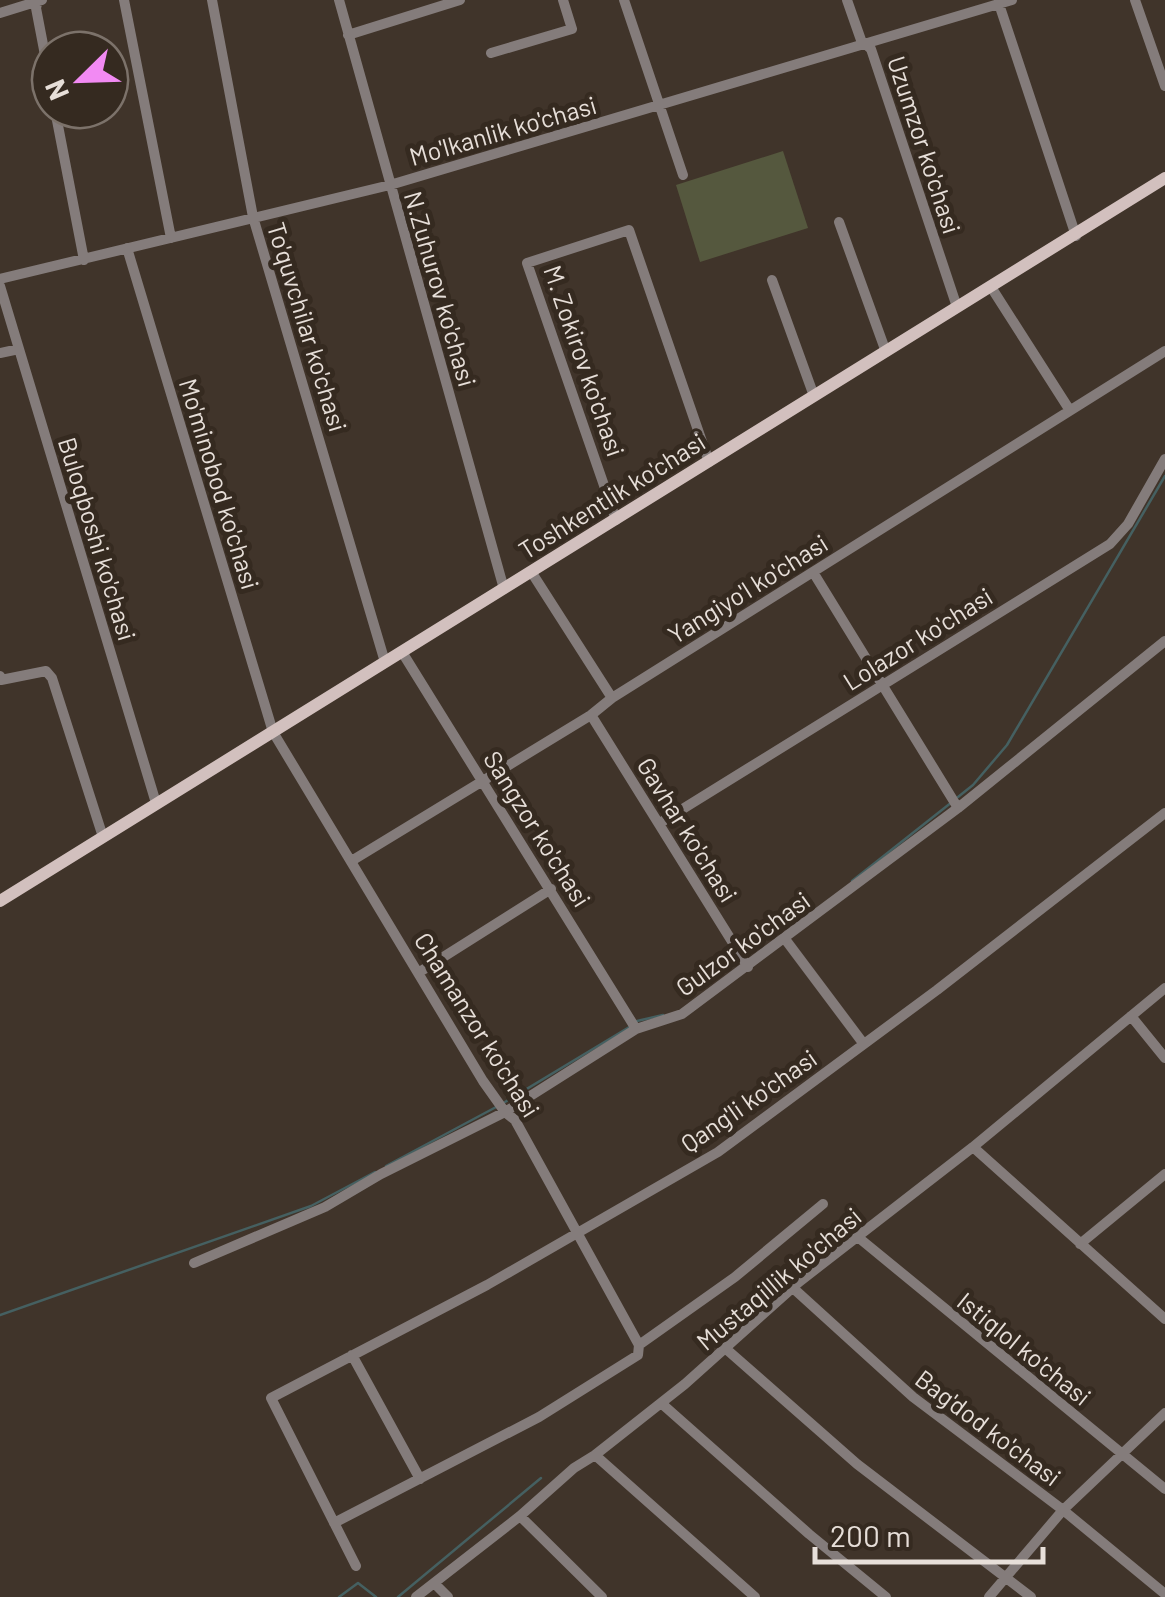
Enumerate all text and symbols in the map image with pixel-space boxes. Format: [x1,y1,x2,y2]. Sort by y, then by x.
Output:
north arrow [30,30,130,130]
street label: Uzumzor ko'chasi [882,52,968,237]
text: N [37,75,75,105]
street label: Mo'lkanlik ko'chasi [406,89,600,171]
street label: N.Zuhurov ko'chasi [399,188,483,390]
street label: To'quvchilar ko'chasi [262,218,354,435]
street label: M. Zokirov ko'chasi [538,261,632,460]
street label: Mo'minobod ko'chasi [174,375,266,593]
street label: Toshkentlik ko'chasi [513,426,710,565]
street label: Buloqboshi ko'chasi [53,433,143,644]
street label: Yangiyo'l ko'chasi [662,527,833,649]
street label: Lolazor ko'chasi [837,580,998,696]
street label: Sangzor ko'chasi [478,745,598,912]
street label: Gavhar ko'chasi [631,752,744,907]
street label: Gulzor ko'chasi [670,885,815,1002]
street label: Chamanzor ko'chasi [409,927,547,1122]
street label: Qang'li ko'chasi [675,1042,822,1158]
street label: Mustaqillik ko'chasi [690,1201,867,1356]
street label: Istiqlol ko'chasi [952,1285,1097,1411]
street label: Bag'dod ko'chasi [910,1363,1067,1492]
scale bar [815,1502,1042,1564]
text: 200 m [830,1517,911,1553]

